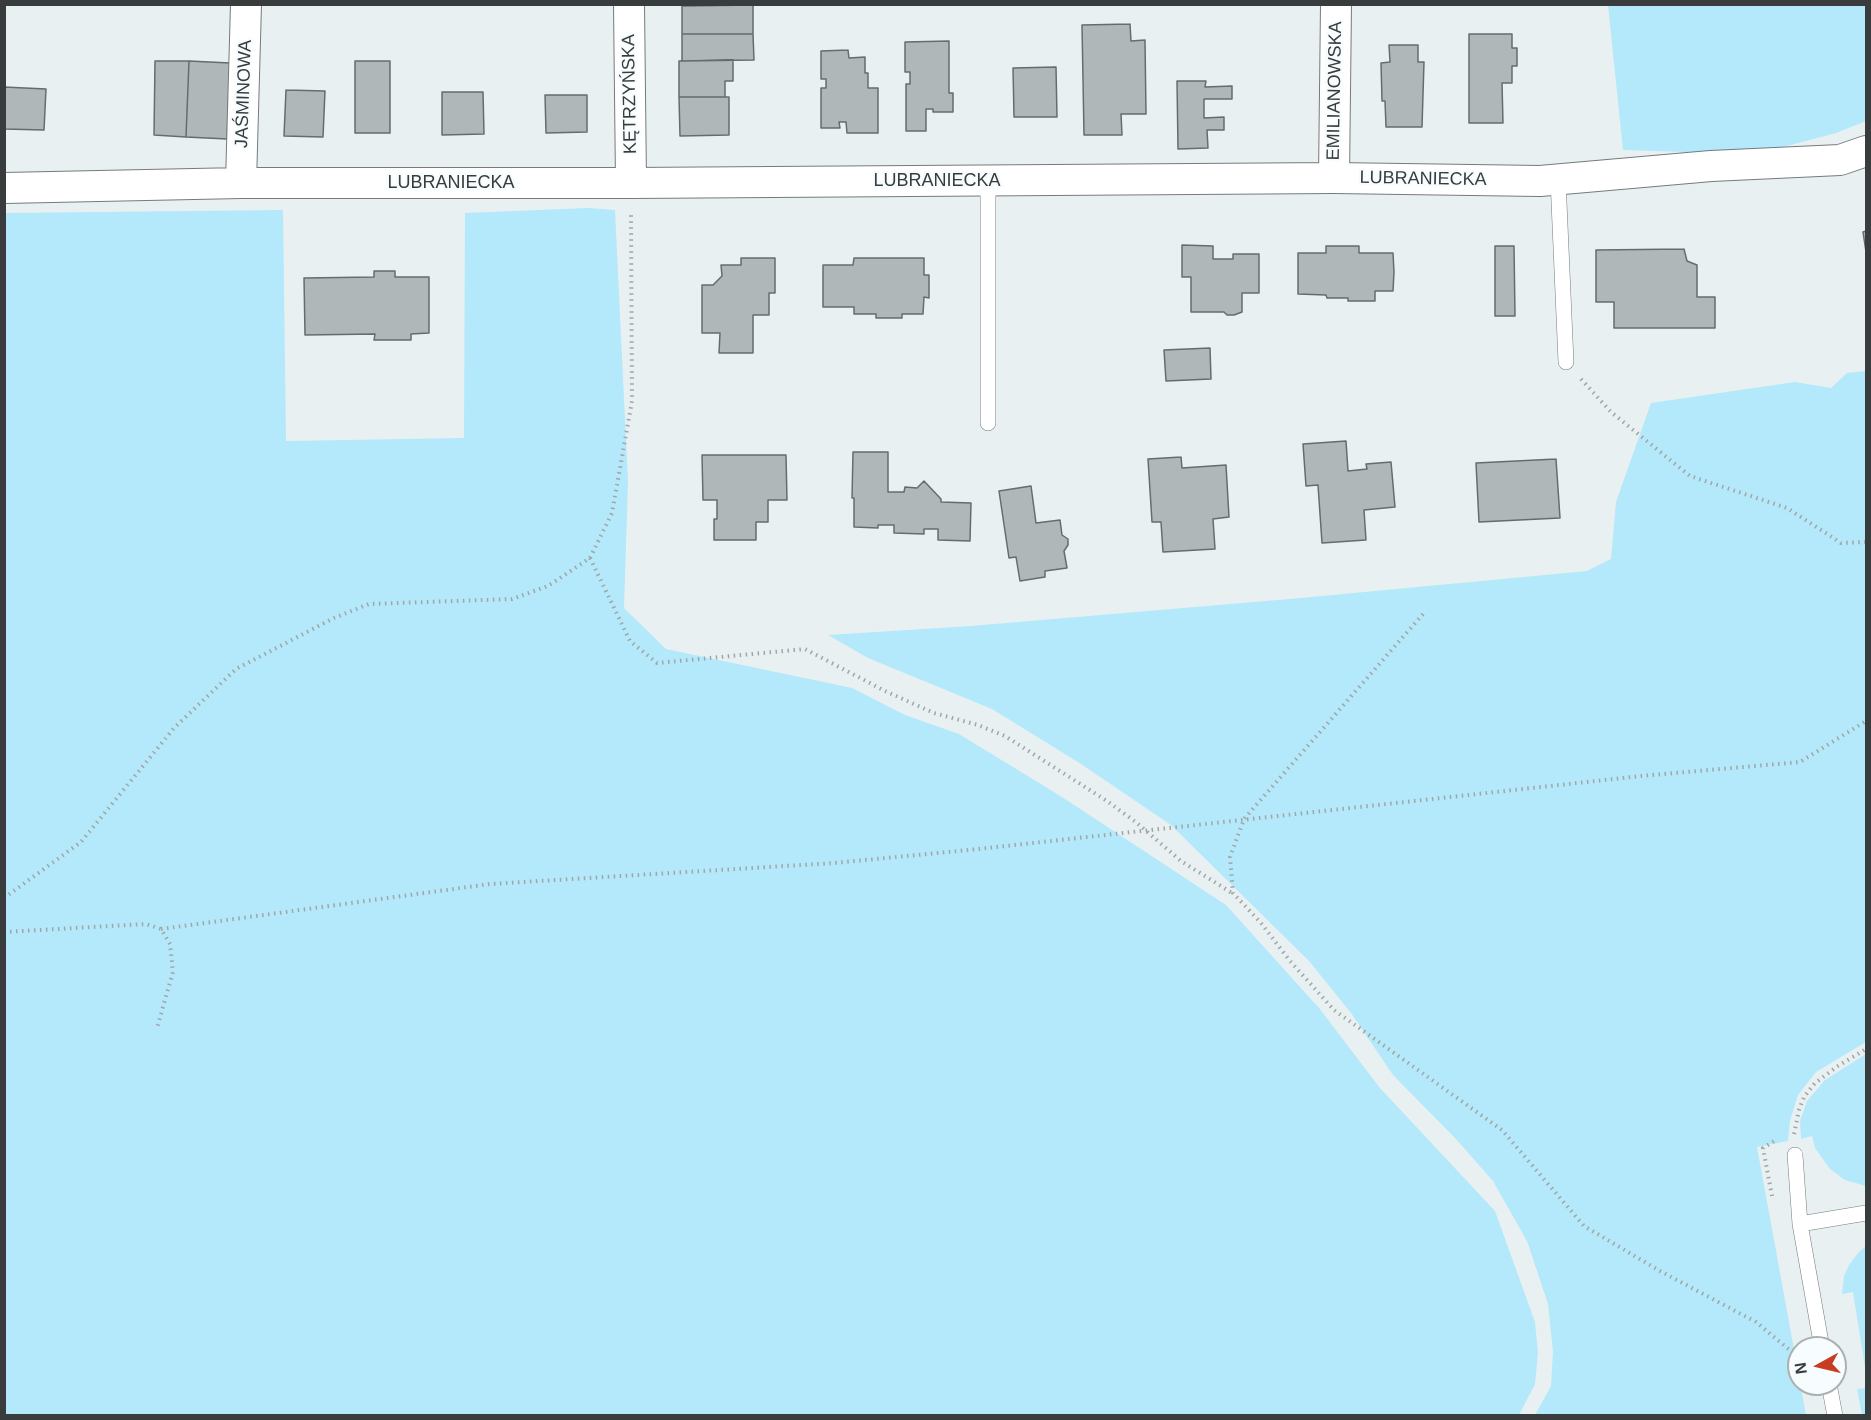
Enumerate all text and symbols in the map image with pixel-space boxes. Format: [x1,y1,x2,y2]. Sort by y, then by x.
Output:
street label: EMILIANOWSKA [1323,21,1347,161]
street label: KĘTRZYŃSKA [618,34,642,154]
street label: JAŚMINOWA [231,39,257,149]
street label: LUBRANIECKA [1359,167,1487,191]
street label: LUBRANIECKA [873,170,1001,192]
street label: LUBRANIECKA [387,172,515,194]
north arrow [1787,1336,1847,1396]
text: N [1791,1361,1810,1375]

